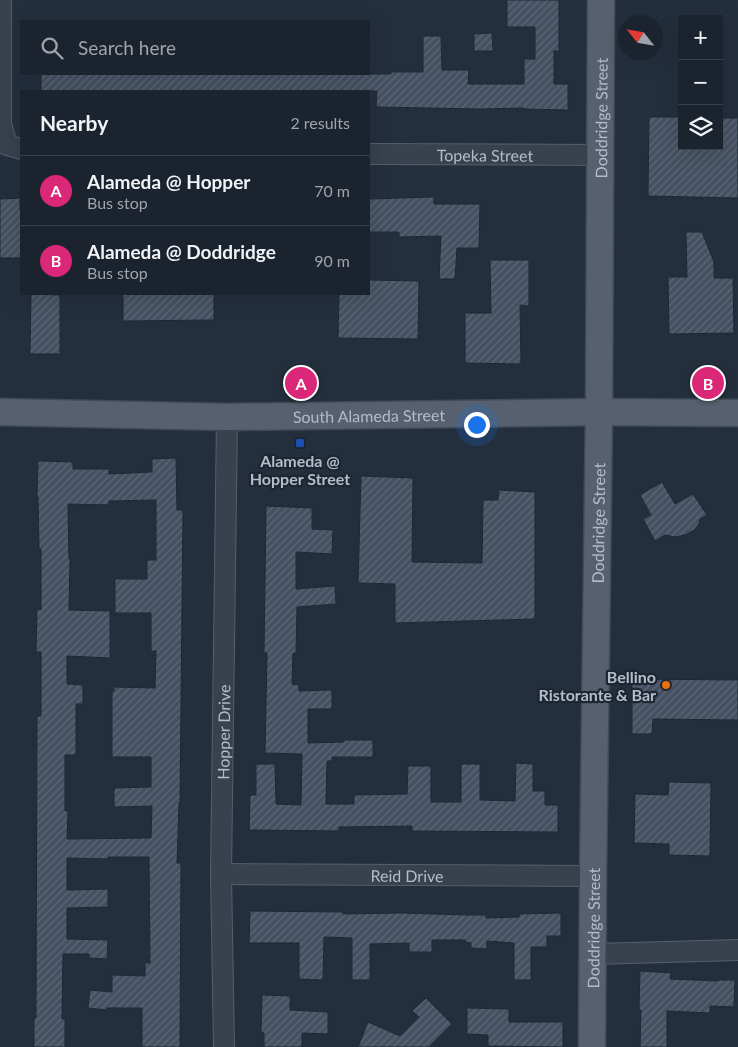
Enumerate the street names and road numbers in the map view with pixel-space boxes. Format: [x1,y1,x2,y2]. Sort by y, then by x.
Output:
street label: Doddridge Street [591,57,610,178]
street label: Topeka Street [437,145,533,164]
street label: South Alameda Street [293,405,445,426]
street label: Doddridge Street [587,462,608,583]
street label: Hopper Drive [213,684,233,780]
street label: Reid Drive [370,865,444,885]
street label: Doddridge Street [583,867,603,988]

